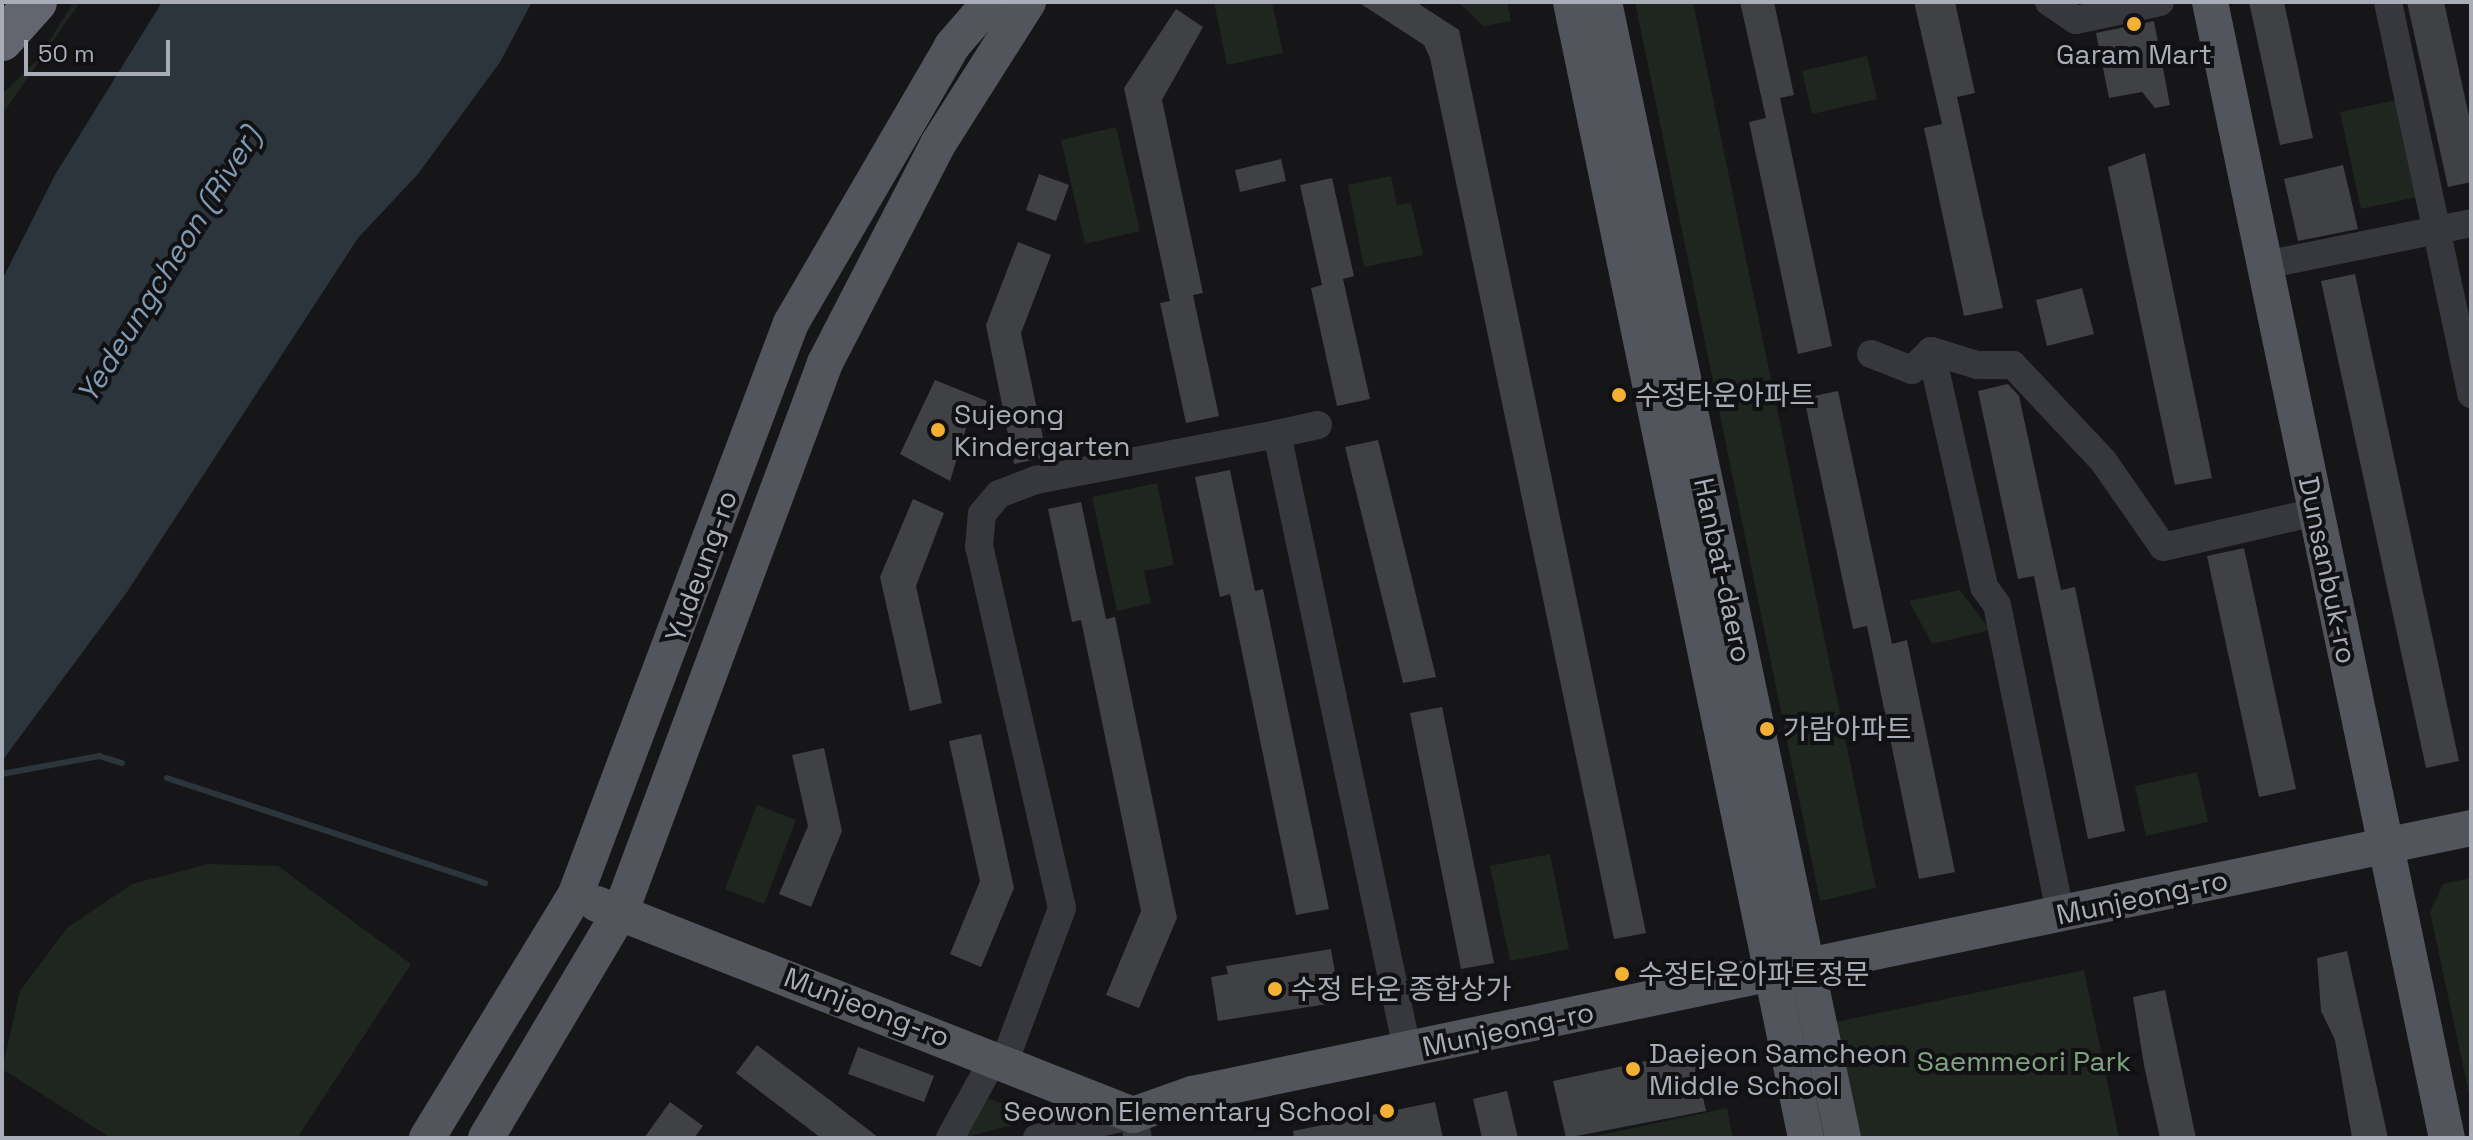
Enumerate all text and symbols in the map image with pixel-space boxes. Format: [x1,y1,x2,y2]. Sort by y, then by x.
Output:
marker: Garam Mart [2125,15,2143,33]
scale bar [28,24,174,74]
place label: Garam Mart [2056,37,2212,71]
text: 50 m [38,38,95,69]
water label: Yedeungcheon (River) [69,120,269,410]
place label: 수정타운아파트 [1635,378,1815,412]
marker: 수정타운아파트 [1610,386,1628,404]
place label: Sujeong Kindergarten [954,397,1131,463]
marker: Sujeong Kindergarten [929,421,947,439]
street label: Dunsanbuk-ro [2292,473,2364,667]
street label: Hanbat-daero [1687,475,1759,665]
street label: Yudeung-ro [658,485,744,647]
place label: 가람아파트 [1783,712,1912,746]
marker: 가람아파트 [1758,720,1776,738]
street label: Munjeong-ro [2053,862,2231,932]
place label: 수정타운아파트정문 [1638,957,1870,991]
street label: Munjeong-ro [780,960,954,1054]
marker: 수정타운아파트정문 [1613,965,1631,983]
place label: 수정 타운 종합상가 [1291,972,1511,1006]
marker: 수정 타운 종합상가 [1266,980,1284,998]
street label: Munjeong-ro [1419,994,1597,1064]
place label: Daejeon Samcheon Middle School [1649,1036,1907,1102]
park label: Saemmeori Park [1917,1044,2131,1078]
marker: Daejeon Samcheon Middle School [1624,1060,1642,1078]
place label: Seowon Elementary School [1003,1094,1371,1128]
marker: Seowon Elementary School [1378,1102,1396,1120]

